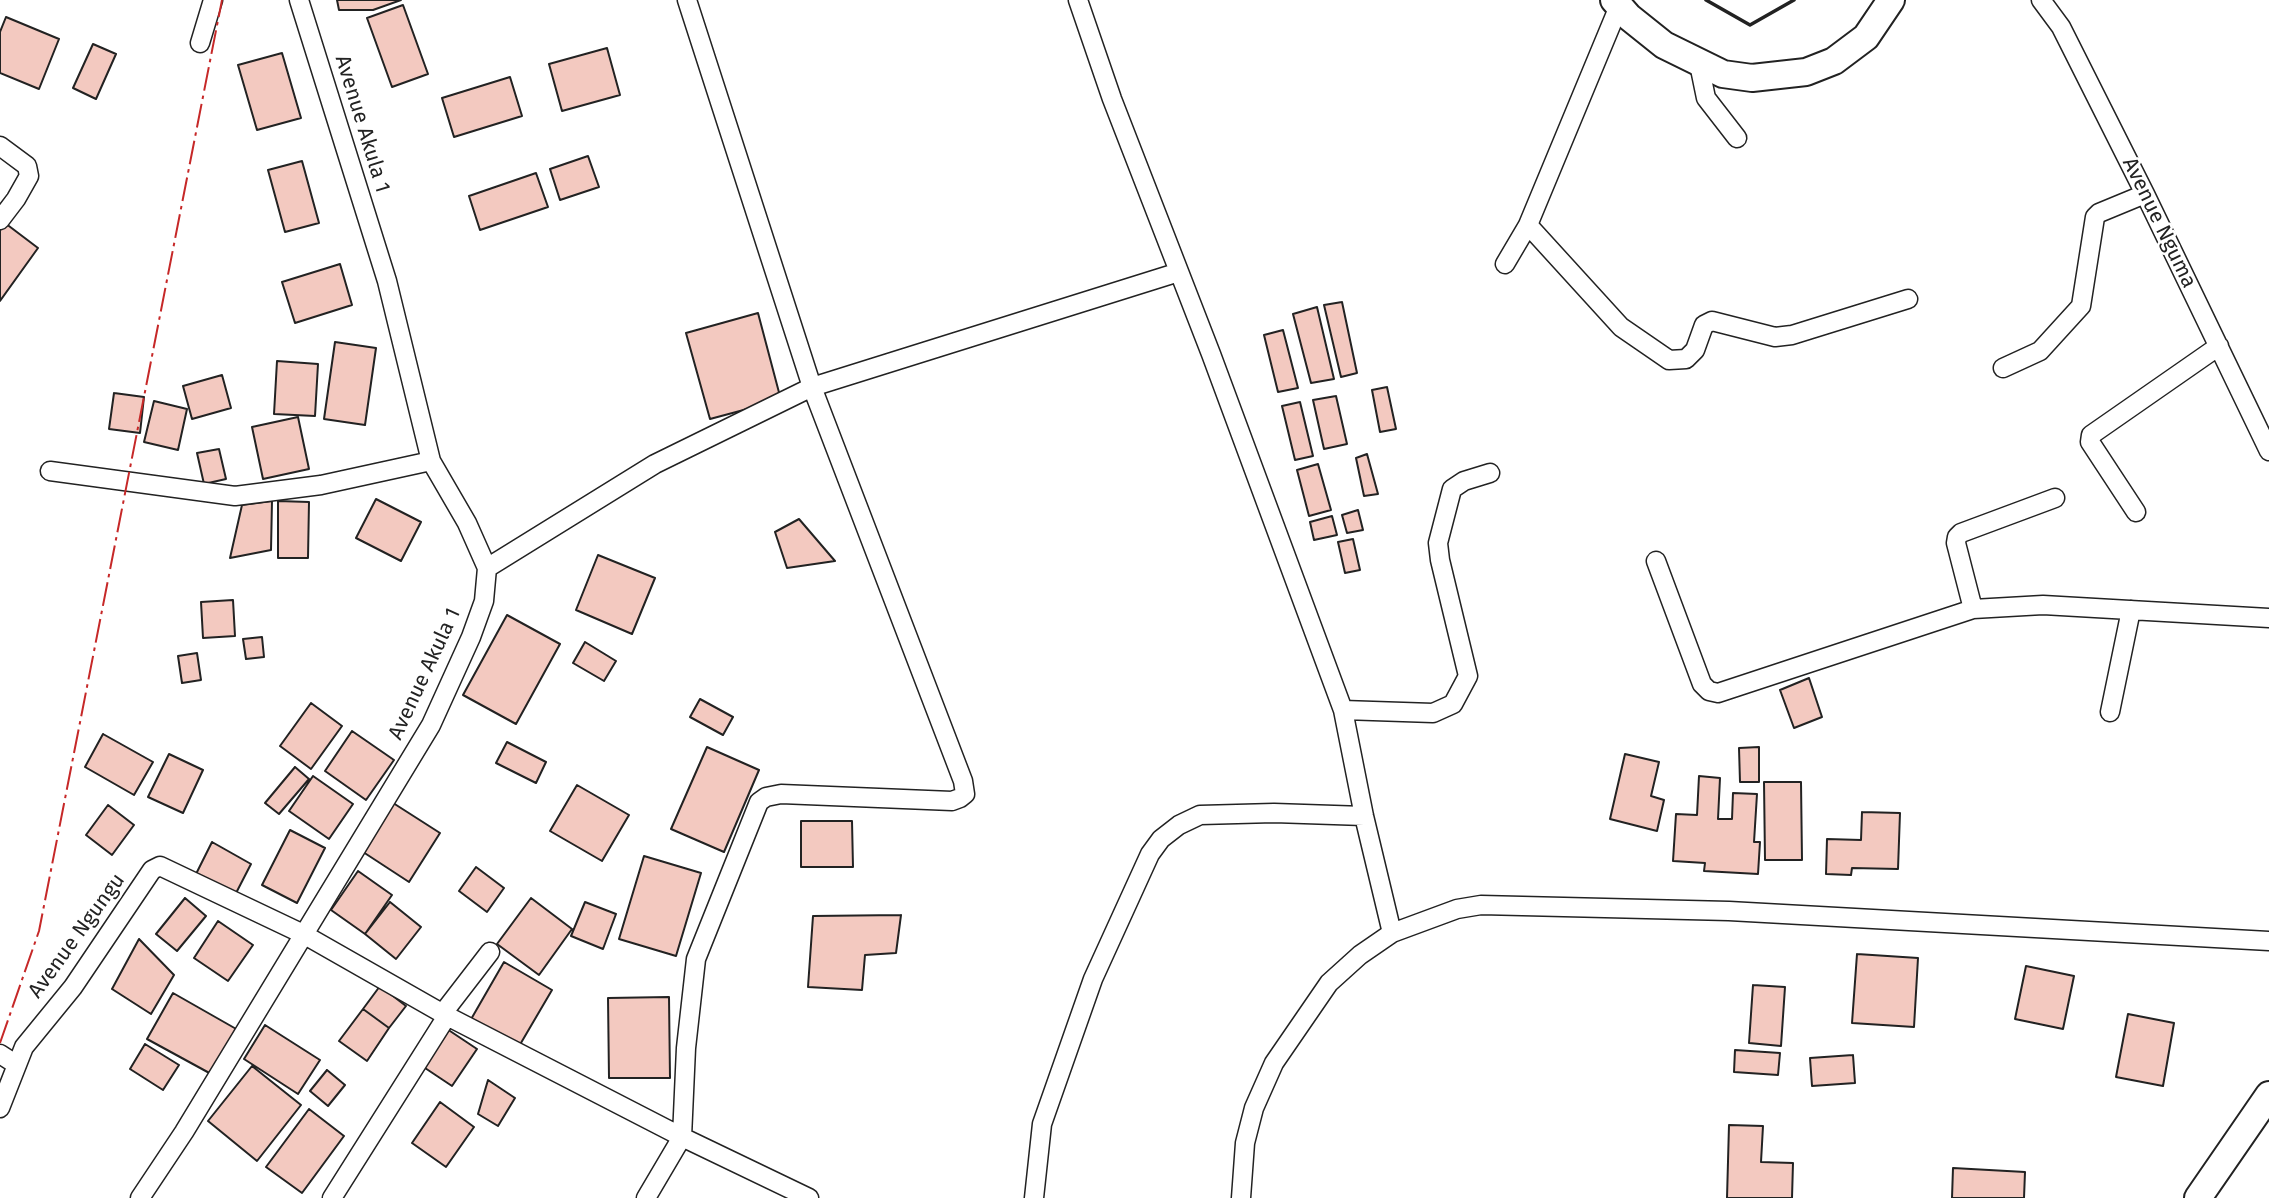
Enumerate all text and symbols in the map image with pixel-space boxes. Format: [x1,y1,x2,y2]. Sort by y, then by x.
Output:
street label: Avenue Akula 1 [329,52,395,196]
street label: Avenue Nguma [2117,154,2201,292]
street label: Avenue Akula 1 [384,604,466,744]
street label: Avenue Ngungu [23,869,131,1003]

